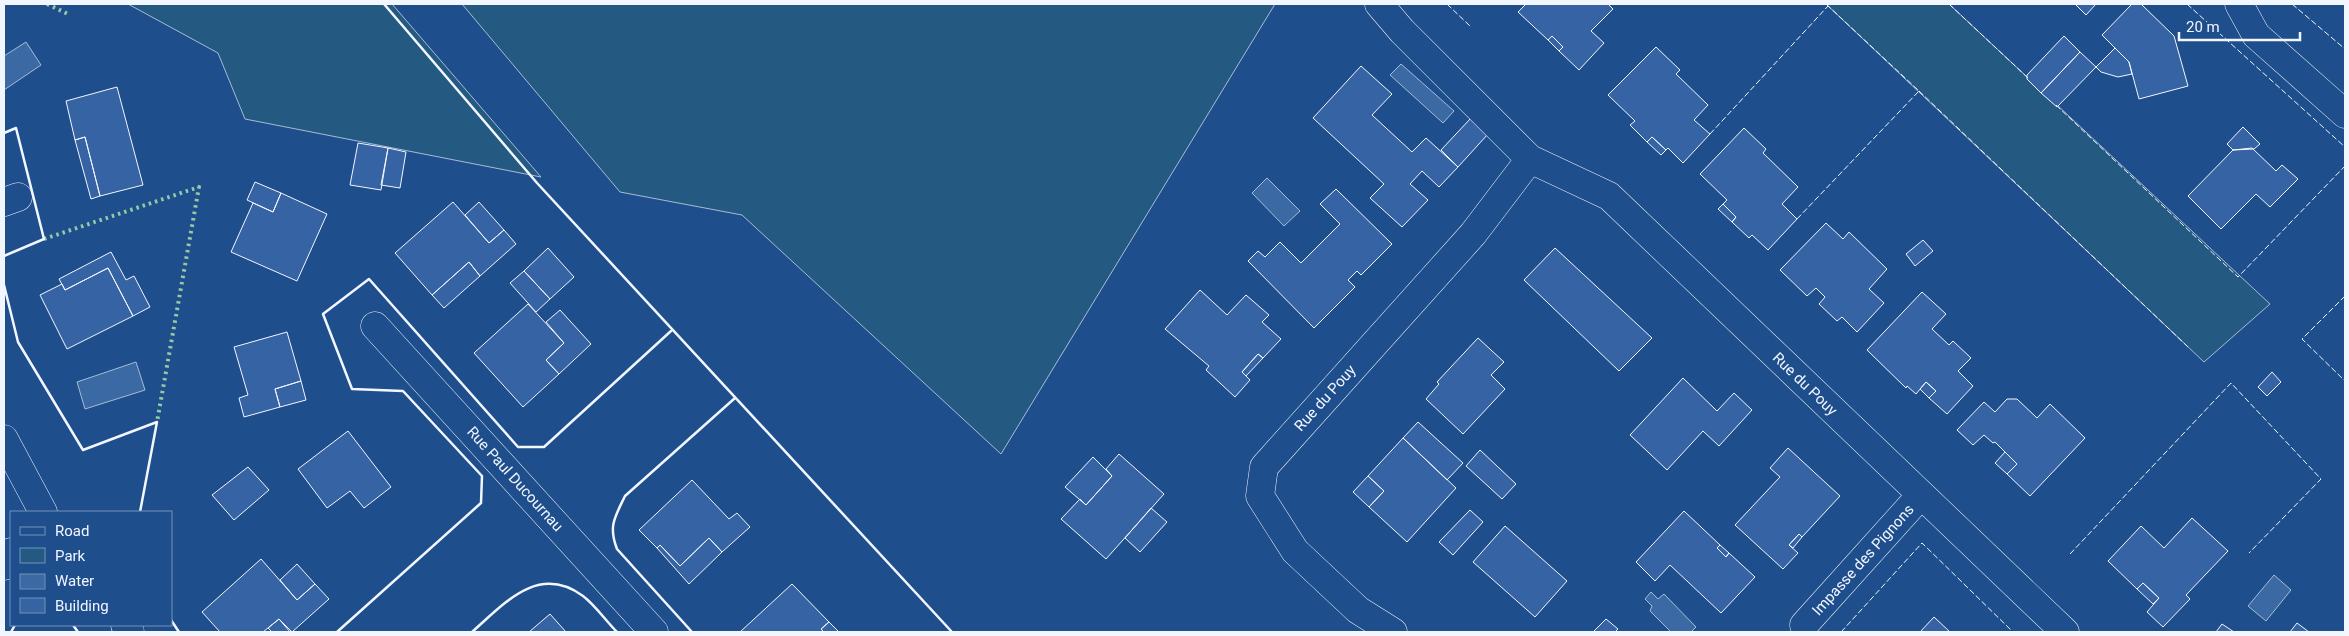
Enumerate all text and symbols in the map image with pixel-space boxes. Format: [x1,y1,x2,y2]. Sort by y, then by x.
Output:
scale bar [2179,10,2300,42]
text: 20 m [2186,18,2220,36]
street label: Rue du Pouy [1769,349,1841,419]
street label: Rue du Pouy [1291,361,1359,435]
street label: Rue Paul Ducournau [463,423,567,535]
street label: Impasse des Pignons [1808,501,1918,619]
legend [10,511,172,626]
text: Road [55,522,89,540]
text: Park [55,547,86,565]
text: Water [55,572,94,590]
text: Building [55,597,109,615]

